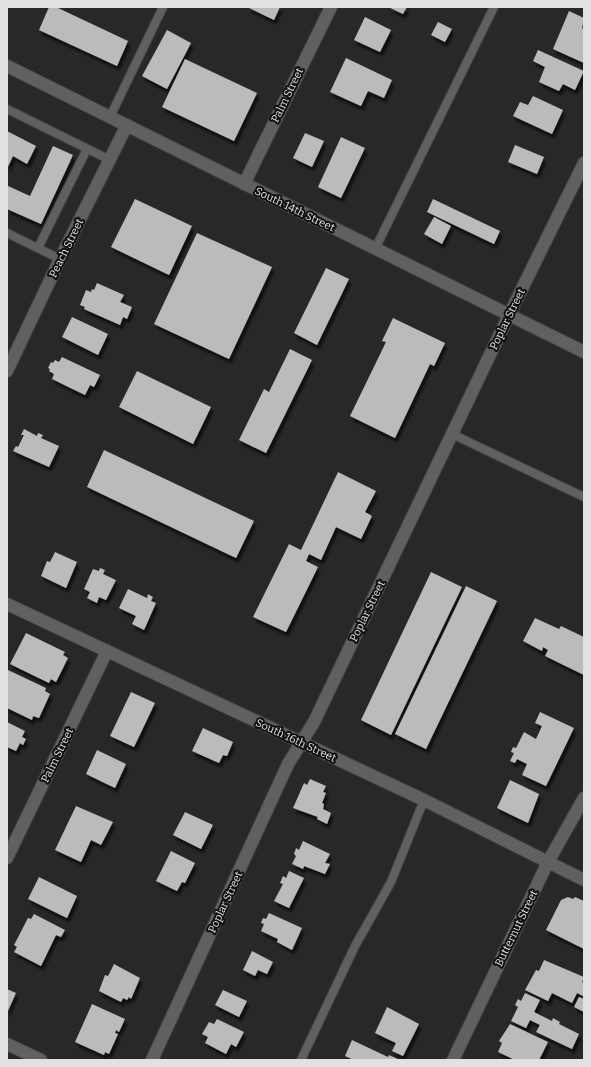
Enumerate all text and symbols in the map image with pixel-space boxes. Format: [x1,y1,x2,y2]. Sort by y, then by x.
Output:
street label: Palm Street [269,66,306,125]
street label: South 14th Street [253,184,337,234]
street label: Peach Street [47,217,86,280]
street label: Poplar Street [487,287,528,352]
street label: Poplar Street [347,579,388,644]
street label: South 16th Street [253,716,338,765]
street label: Palm Street [39,726,76,785]
street label: Poplar Street [206,869,245,935]
street label: Butternut Street [492,888,541,969]

